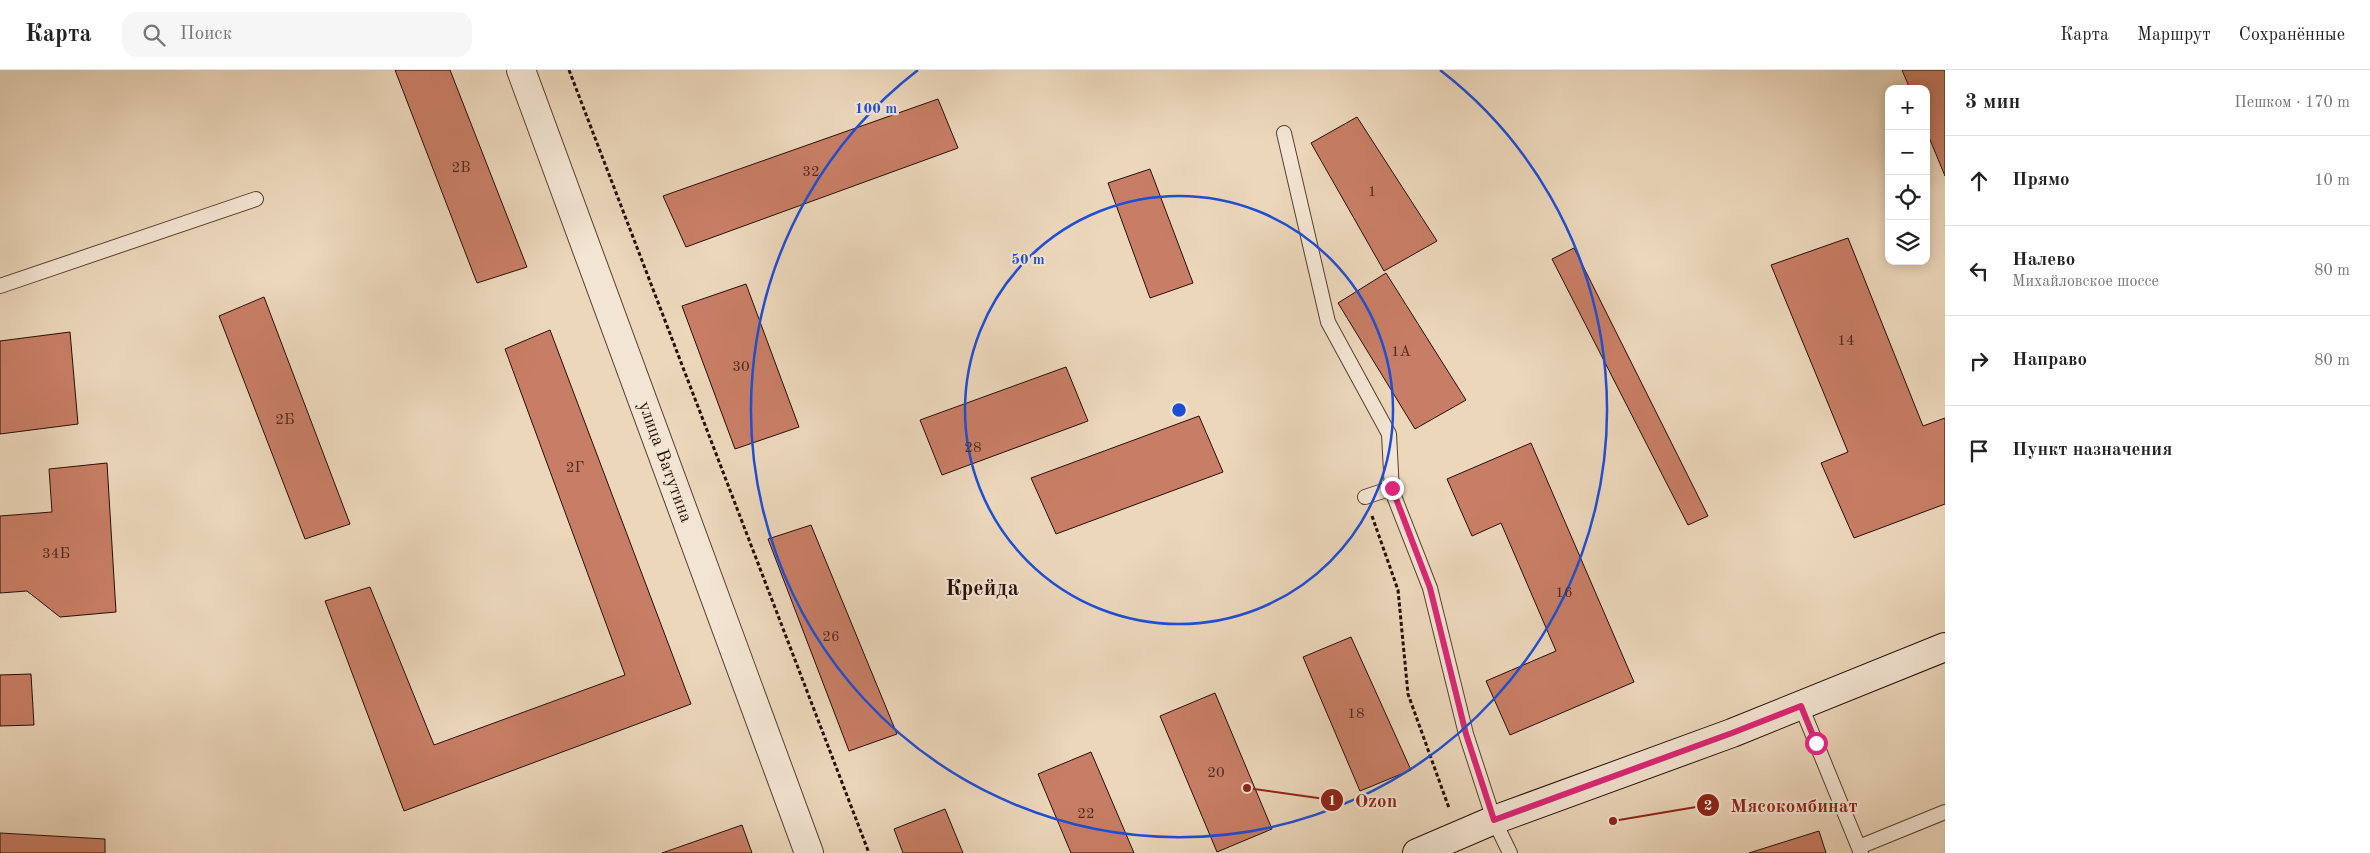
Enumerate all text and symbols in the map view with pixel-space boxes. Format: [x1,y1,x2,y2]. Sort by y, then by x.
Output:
search box [122,12,472,57]
icon: search [140,21,168,49]
text: Карта [25,23,92,47]
text: Поиск [180,25,232,44]
text: Карта [2060,26,2109,44]
text: Маршрут [2137,26,2211,44]
text: Сохранённые [2239,26,2345,44]
map controls [1885,85,1930,265]
button: + [1885,85,1930,130]
text: 3 мин [1965,92,2020,113]
text: Пешком · 170 m [2234,95,2350,111]
text: 100 m [855,102,897,117]
button: − [1885,130,1930,175]
house number: 2В [451,161,471,176]
house number: 32 [802,165,820,180]
icon: ahead [1965,167,1993,195]
text: Прямо [2012,171,2070,190]
text: 10 m [2314,173,2350,189]
button: locate [1885,175,1930,220]
house number: 1 [1368,185,1376,200]
button: layers [1885,220,1930,265]
text: Налево [2012,251,2075,270]
text: 50 m [1011,253,1045,268]
icon: left [1965,257,1993,285]
text: 80 m [2314,263,2350,279]
text: Михайловское шоссе [2012,274,2159,290]
house number: 14 [1837,334,1855,349]
house number: 1А [1391,345,1412,360]
icon: right [1965,347,1993,375]
text: Направо [2012,351,2087,370]
text: 80 m [2314,353,2350,369]
house number: 30 [732,360,750,375]
street label: улица Ватутина [635,399,695,525]
centre of rings [1170,401,1188,419]
house number: 2Б [275,413,295,428]
icon: arrive [1965,437,1993,465]
house number: 28 [964,441,982,456]
text: Пункт назначения [2012,441,2172,460]
house number: 2Г [566,461,584,476]
route end [1381,477,1404,500]
house number: 34Б [42,547,70,562]
district label: Крейда [945,578,1019,600]
house number: 16 [1555,586,1573,601]
house number: 26 [822,630,840,645]
house number: 18 [1347,707,1365,722]
route start [1805,732,1828,755]
house number: 20 [1207,766,1225,781]
callout: Ozon [1320,783,1407,817]
callout: Мясокомбинат [1696,788,1868,822]
text: Ozon [1355,793,1397,812]
text: 1 [1328,794,1336,809]
text: Мясокомбинат [1730,798,1858,817]
text: 2 [1704,799,1712,814]
house number: 22 [1077,807,1095,822]

